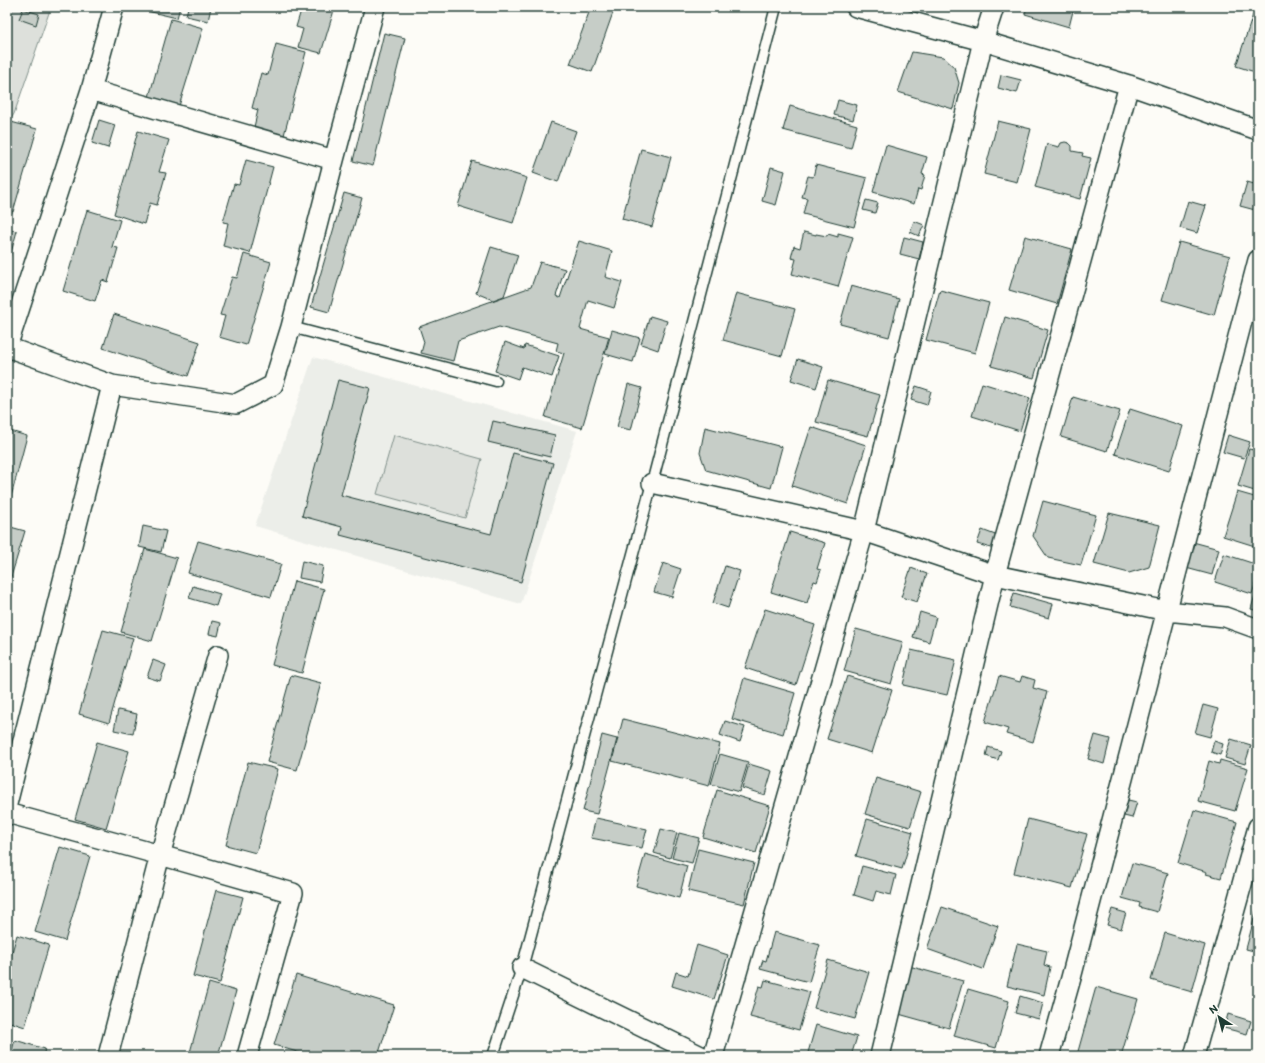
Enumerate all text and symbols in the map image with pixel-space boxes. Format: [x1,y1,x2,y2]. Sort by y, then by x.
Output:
north arrow [1199,997,1239,1037]
text: N [1207,1002,1220,1017]

